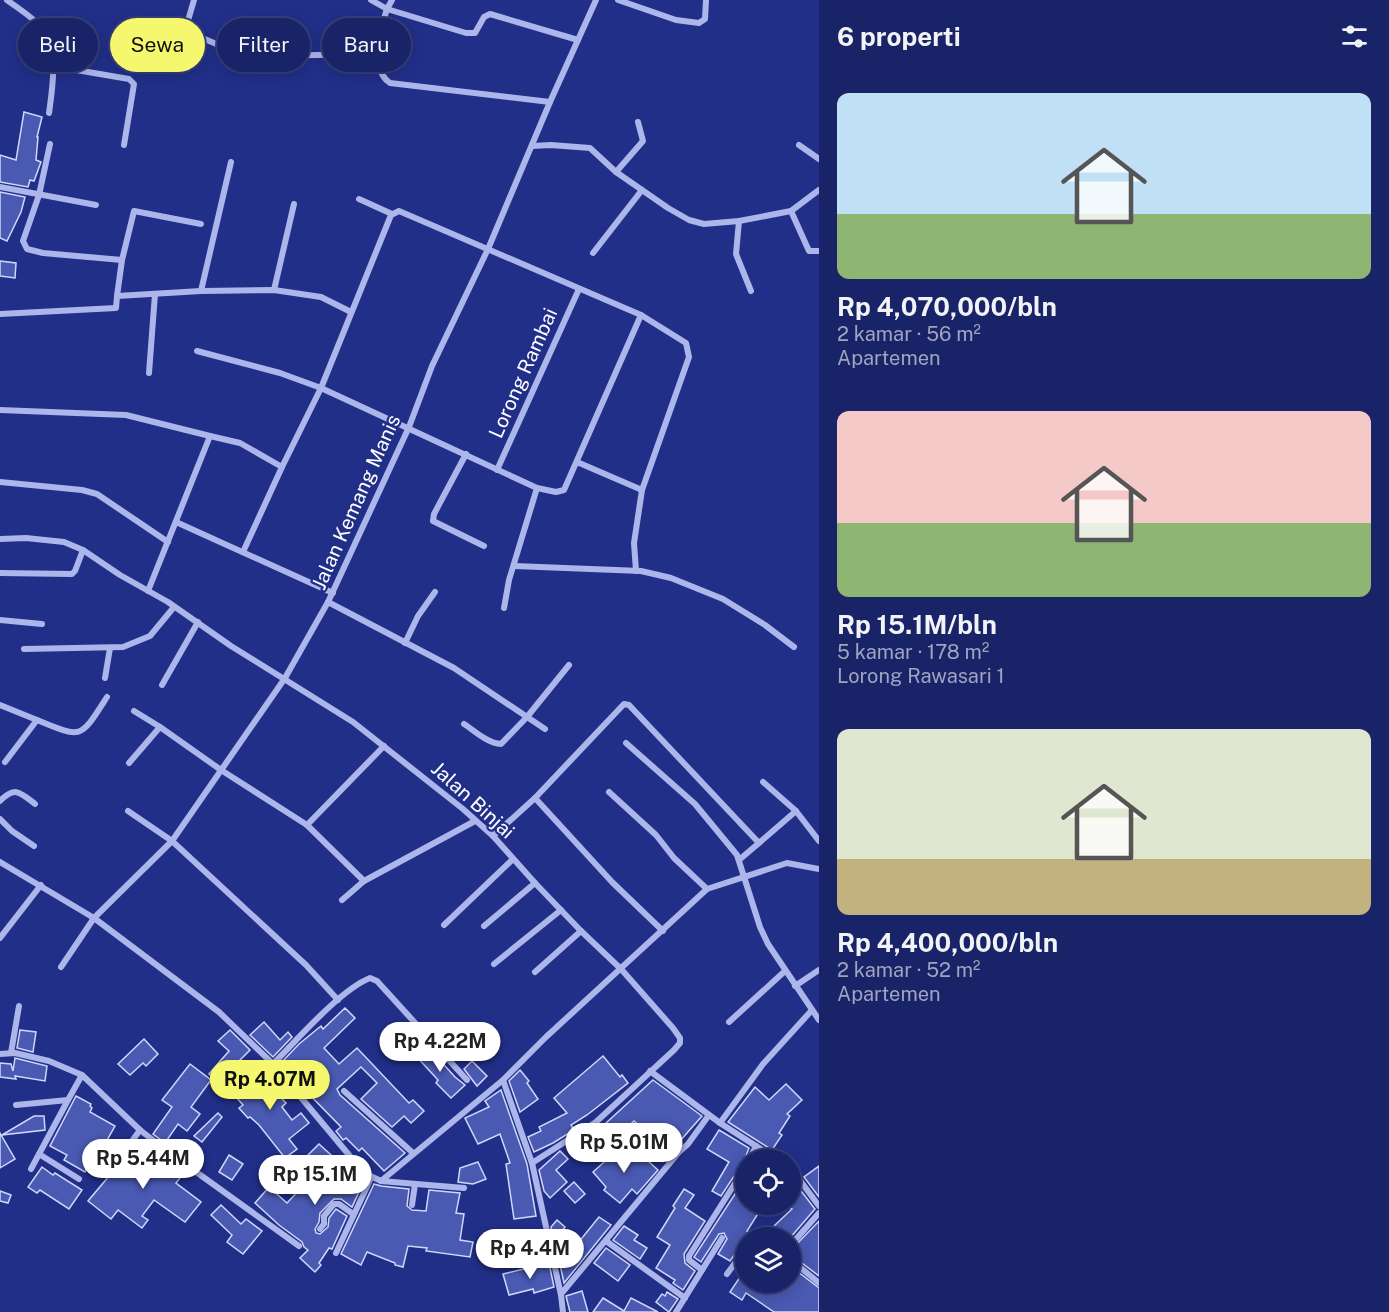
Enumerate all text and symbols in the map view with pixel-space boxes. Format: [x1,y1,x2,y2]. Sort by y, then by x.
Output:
chip: Beli [18,18,98,72]
chip: Sewa [110,18,205,72]
chip: Filter [217,18,310,72]
chip: Baru [322,18,411,72]
icon: filters [1338,20,1371,53]
text: 6 properti [837,21,961,52]
icon: home [1050,132,1158,240]
text: Rp 4,070,000/bln [837,291,1057,322]
street label: Lorong Rambai [484,304,562,442]
text: 2 kamar · 56 m² [837,322,981,346]
text: Apartemen [837,346,941,370]
street label: Jalan Kemang Manis [307,411,405,593]
icon: home [1050,450,1158,558]
text: Rp 15.1M/bln [837,609,997,640]
text: 5 kamar · 178 m² [837,640,989,664]
text: Lorong Rawasari 1 [837,664,1005,688]
street label: Jalan Binjai [426,756,520,844]
icon: home [1050,768,1158,876]
text: Rp 4,400,000/bln [837,927,1058,958]
text: 2 kamar · 52 m² [837,958,980,982]
text: Apartemen [837,982,941,1006]
pin: Rp 4.22M [378,1022,502,1073]
text: Rp 4.22M [393,1029,487,1053]
pin: Rp 4.07M [208,1060,332,1111]
text: Rp 4.07M [224,1067,316,1091]
pin: Rp 5.01M [562,1123,686,1174]
text: Rp 5.01M [579,1130,669,1154]
pin: Rp 5.44M [81,1139,205,1190]
text: Rp 5.44M [96,1146,190,1170]
map controls [735,1149,801,1293]
button: locate [735,1149,801,1215]
pin: Rp 15.1M [253,1155,377,1206]
text: Rp 15.1M [273,1162,357,1186]
button: layers [735,1227,801,1293]
pin: Rp 4.4M [475,1229,585,1280]
text: Rp 4.4M [490,1236,570,1260]

